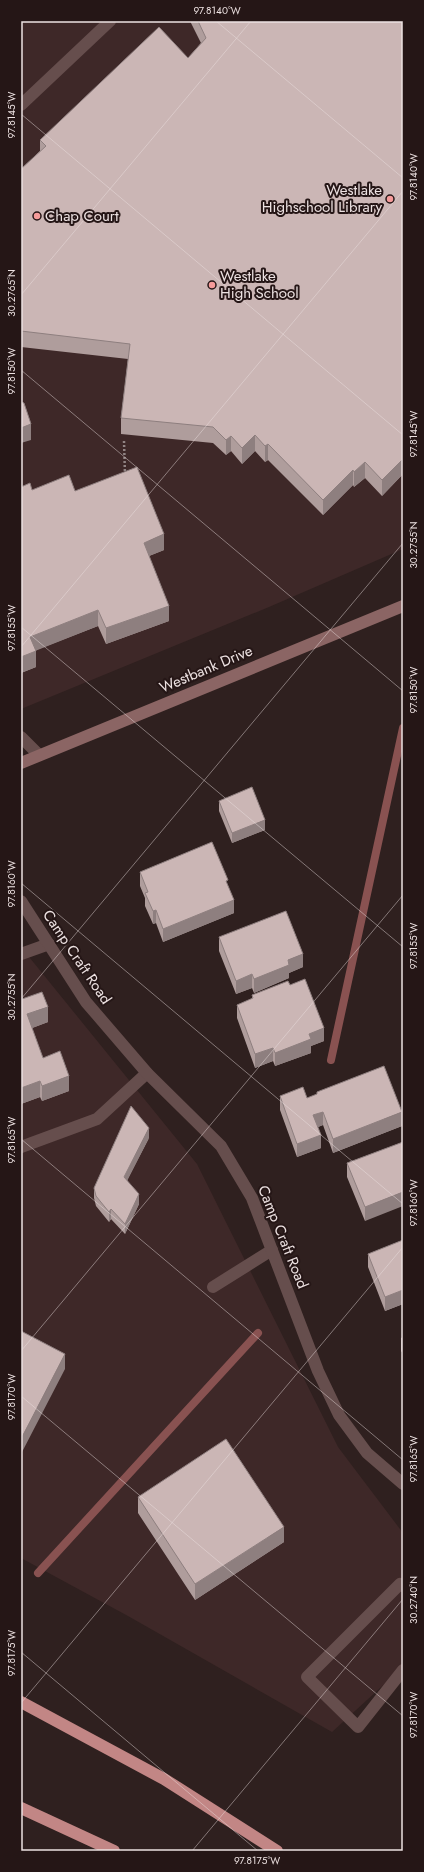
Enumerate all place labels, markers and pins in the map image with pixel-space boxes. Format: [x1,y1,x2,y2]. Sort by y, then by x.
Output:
place label: Westlake Highschool Library [262,179,382,218]
marker: Westlake Highschool Library [385,194,395,204]
place label: Chap Court [45,205,119,227]
marker: Chap Court [32,211,42,221]
place label: Westlake High School [220,265,299,304]
marker: Westlake High School [207,280,217,290]

